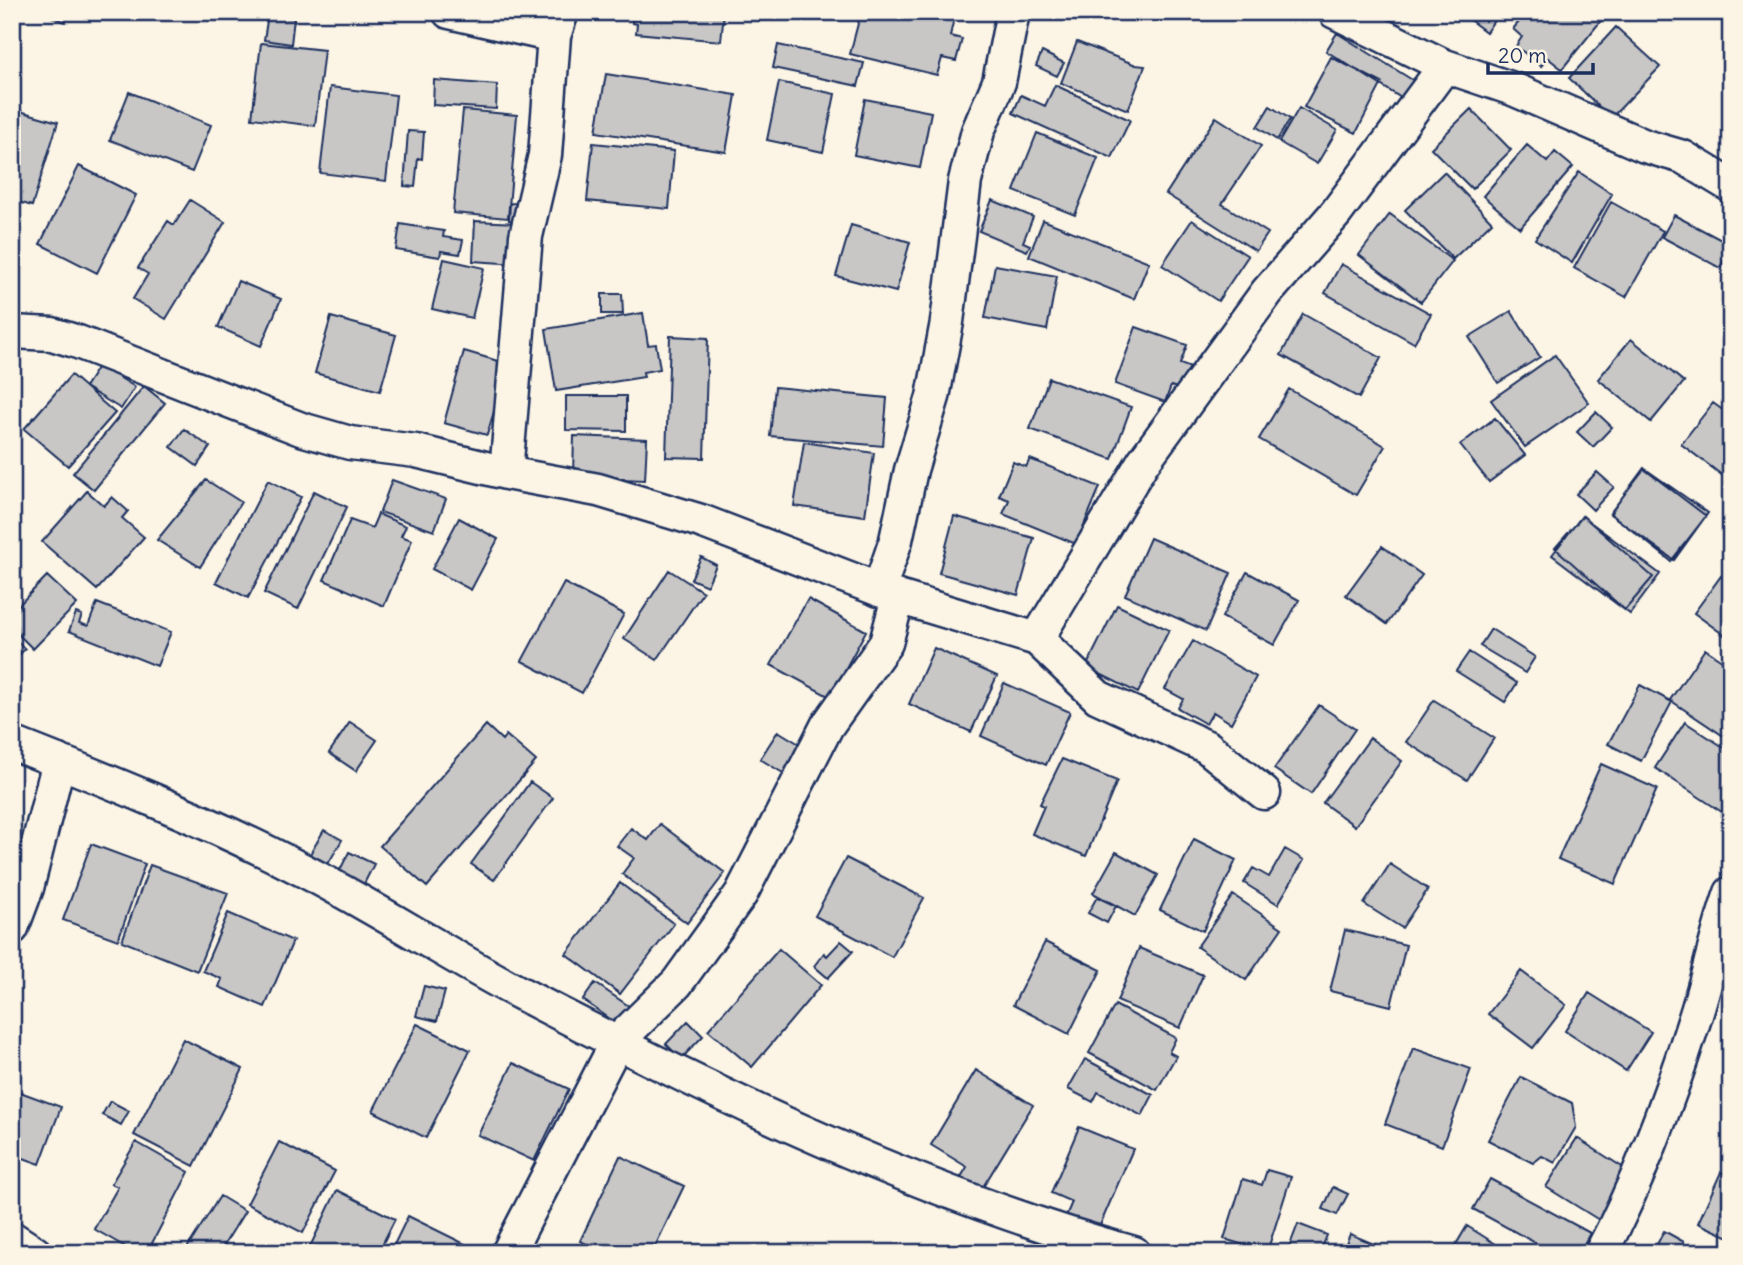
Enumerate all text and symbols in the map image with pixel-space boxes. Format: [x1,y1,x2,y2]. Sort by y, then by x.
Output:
scale bar [1488,32,1592,76]
text: 20 m [1498,42,1547,69]

